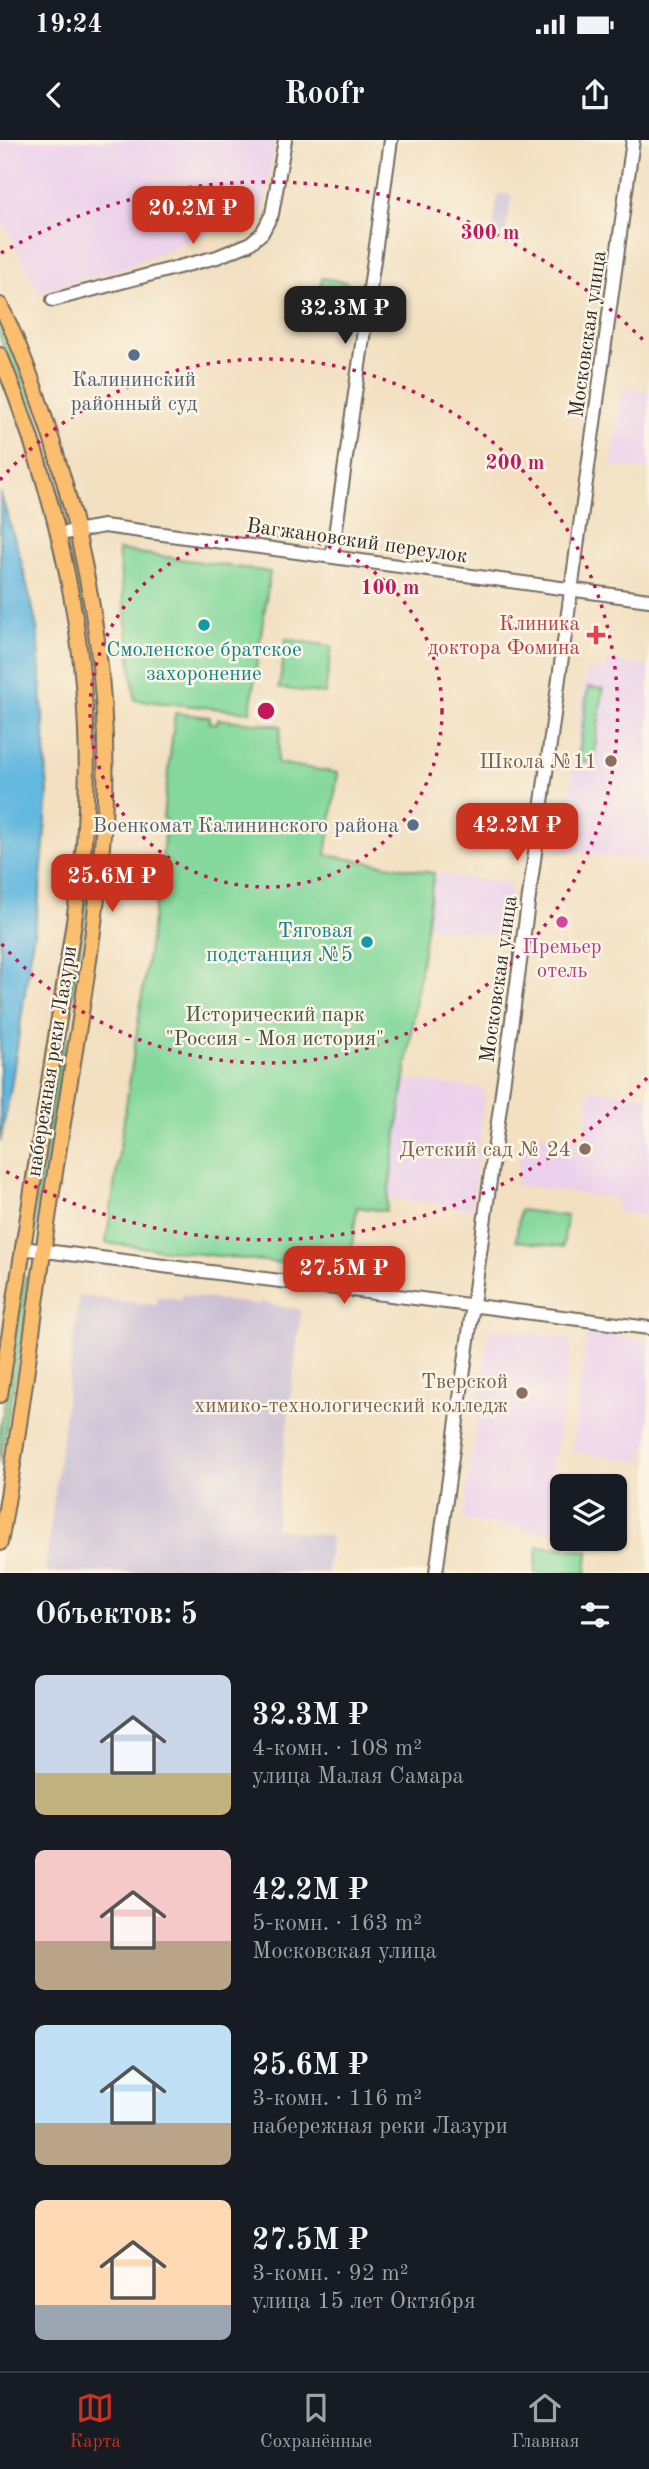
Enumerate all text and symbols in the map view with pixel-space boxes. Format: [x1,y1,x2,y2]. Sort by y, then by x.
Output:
text: 19:24 [35,12,103,38]
icon: back [35,76,73,114]
icon: share [576,76,614,114]
text: Roofr [284,79,365,111]
pin: 20.2M ₽ [128,186,258,246]
text: 20.2M ₽ [148,197,238,220]
text: 300 m [460,223,520,244]
street label: Московская улица [566,249,611,419]
pin: 32.3M ₽ [280,286,410,346]
text: 32.3M ₽ [300,297,390,320]
marker: Калининский районный суд [126,347,142,363]
place label: Калининский районный суд [71,370,198,415]
text: 200 m [485,453,545,474]
street label: Вагжановский переулок [245,516,469,567]
text: 100 m [360,578,420,599]
place label: Клиника доктора Фомина [428,614,580,659]
marker: Смоленское братское захоронение [196,617,212,633]
marker: Клиника доктора Фомина [586,625,606,645]
place label: Смоленское братское захоронение [106,640,302,685]
centre of rings [254,699,278,723]
place label: Школа №11 [479,752,597,773]
marker: Школа №11 [603,753,619,769]
pin: 42.2M ₽ [452,804,582,863]
text: 42.2M ₽ [472,814,562,837]
place label: Военкомат Калининского района [93,816,399,837]
marker: Военкомат Калининского района [405,817,421,833]
pin: 25.6M ₽ [47,854,177,914]
text: 25.6M ₽ [67,865,157,888]
street label: Московская улица [477,894,522,1064]
marker: Премьер отель [554,914,570,930]
place label: Тяговая подстанция №5 [206,921,353,966]
marker: Тяговая подстанция №5 [359,934,375,950]
place label: Премьер отель [522,937,602,982]
street label: набережная реки Лазури [24,944,81,1178]
park label: Исторический парк "Россия - Моя история" [166,1005,384,1050]
place label: Детский сад № 24 [399,1140,571,1161]
marker: Детский сад № 24 [577,1141,593,1157]
pin: 27.5M ₽ [279,1246,409,1306]
text: 27.5M ₽ [299,1257,389,1280]
place label: Тверской химико-технологический колледж [194,1372,508,1417]
marker: Тверской химико-технологический колледж [514,1385,530,1401]
map controls [550,1474,627,1551]
button: layers [550,1474,627,1551]
icon: filters [576,1596,614,1634]
text: Объектов: 5 [35,1600,198,1630]
text: 32.3M ₽ [252,1701,369,1731]
icon: home [91,1703,175,1787]
text: 4-комн. · 108 m² [252,1737,422,1760]
text: улица Малая Самара [252,1765,464,1788]
text: 42.2M ₽ [252,1876,369,1906]
icon: home [91,1878,175,1962]
text: 5-комн. · 163 m² [252,1912,422,1935]
text: Московская улица [252,1940,437,1963]
text: 25.6M ₽ [252,2051,369,2081]
icon: home [91,2053,175,2137]
text: 3-комн. · 116 m² [252,2087,422,2110]
text: набережная реки Лазури [252,2115,508,2138]
text: 27.5M ₽ [252,2226,369,2256]
icon: home [91,2228,175,2312]
text: 3-комн. · 92 m² [252,2262,409,2285]
text: улица 15 лет Октября [252,2290,476,2313]
tab: Карта [70,2389,121,2454]
tab: Сохранённые [260,2389,372,2454]
tab: Главная [511,2389,579,2454]

